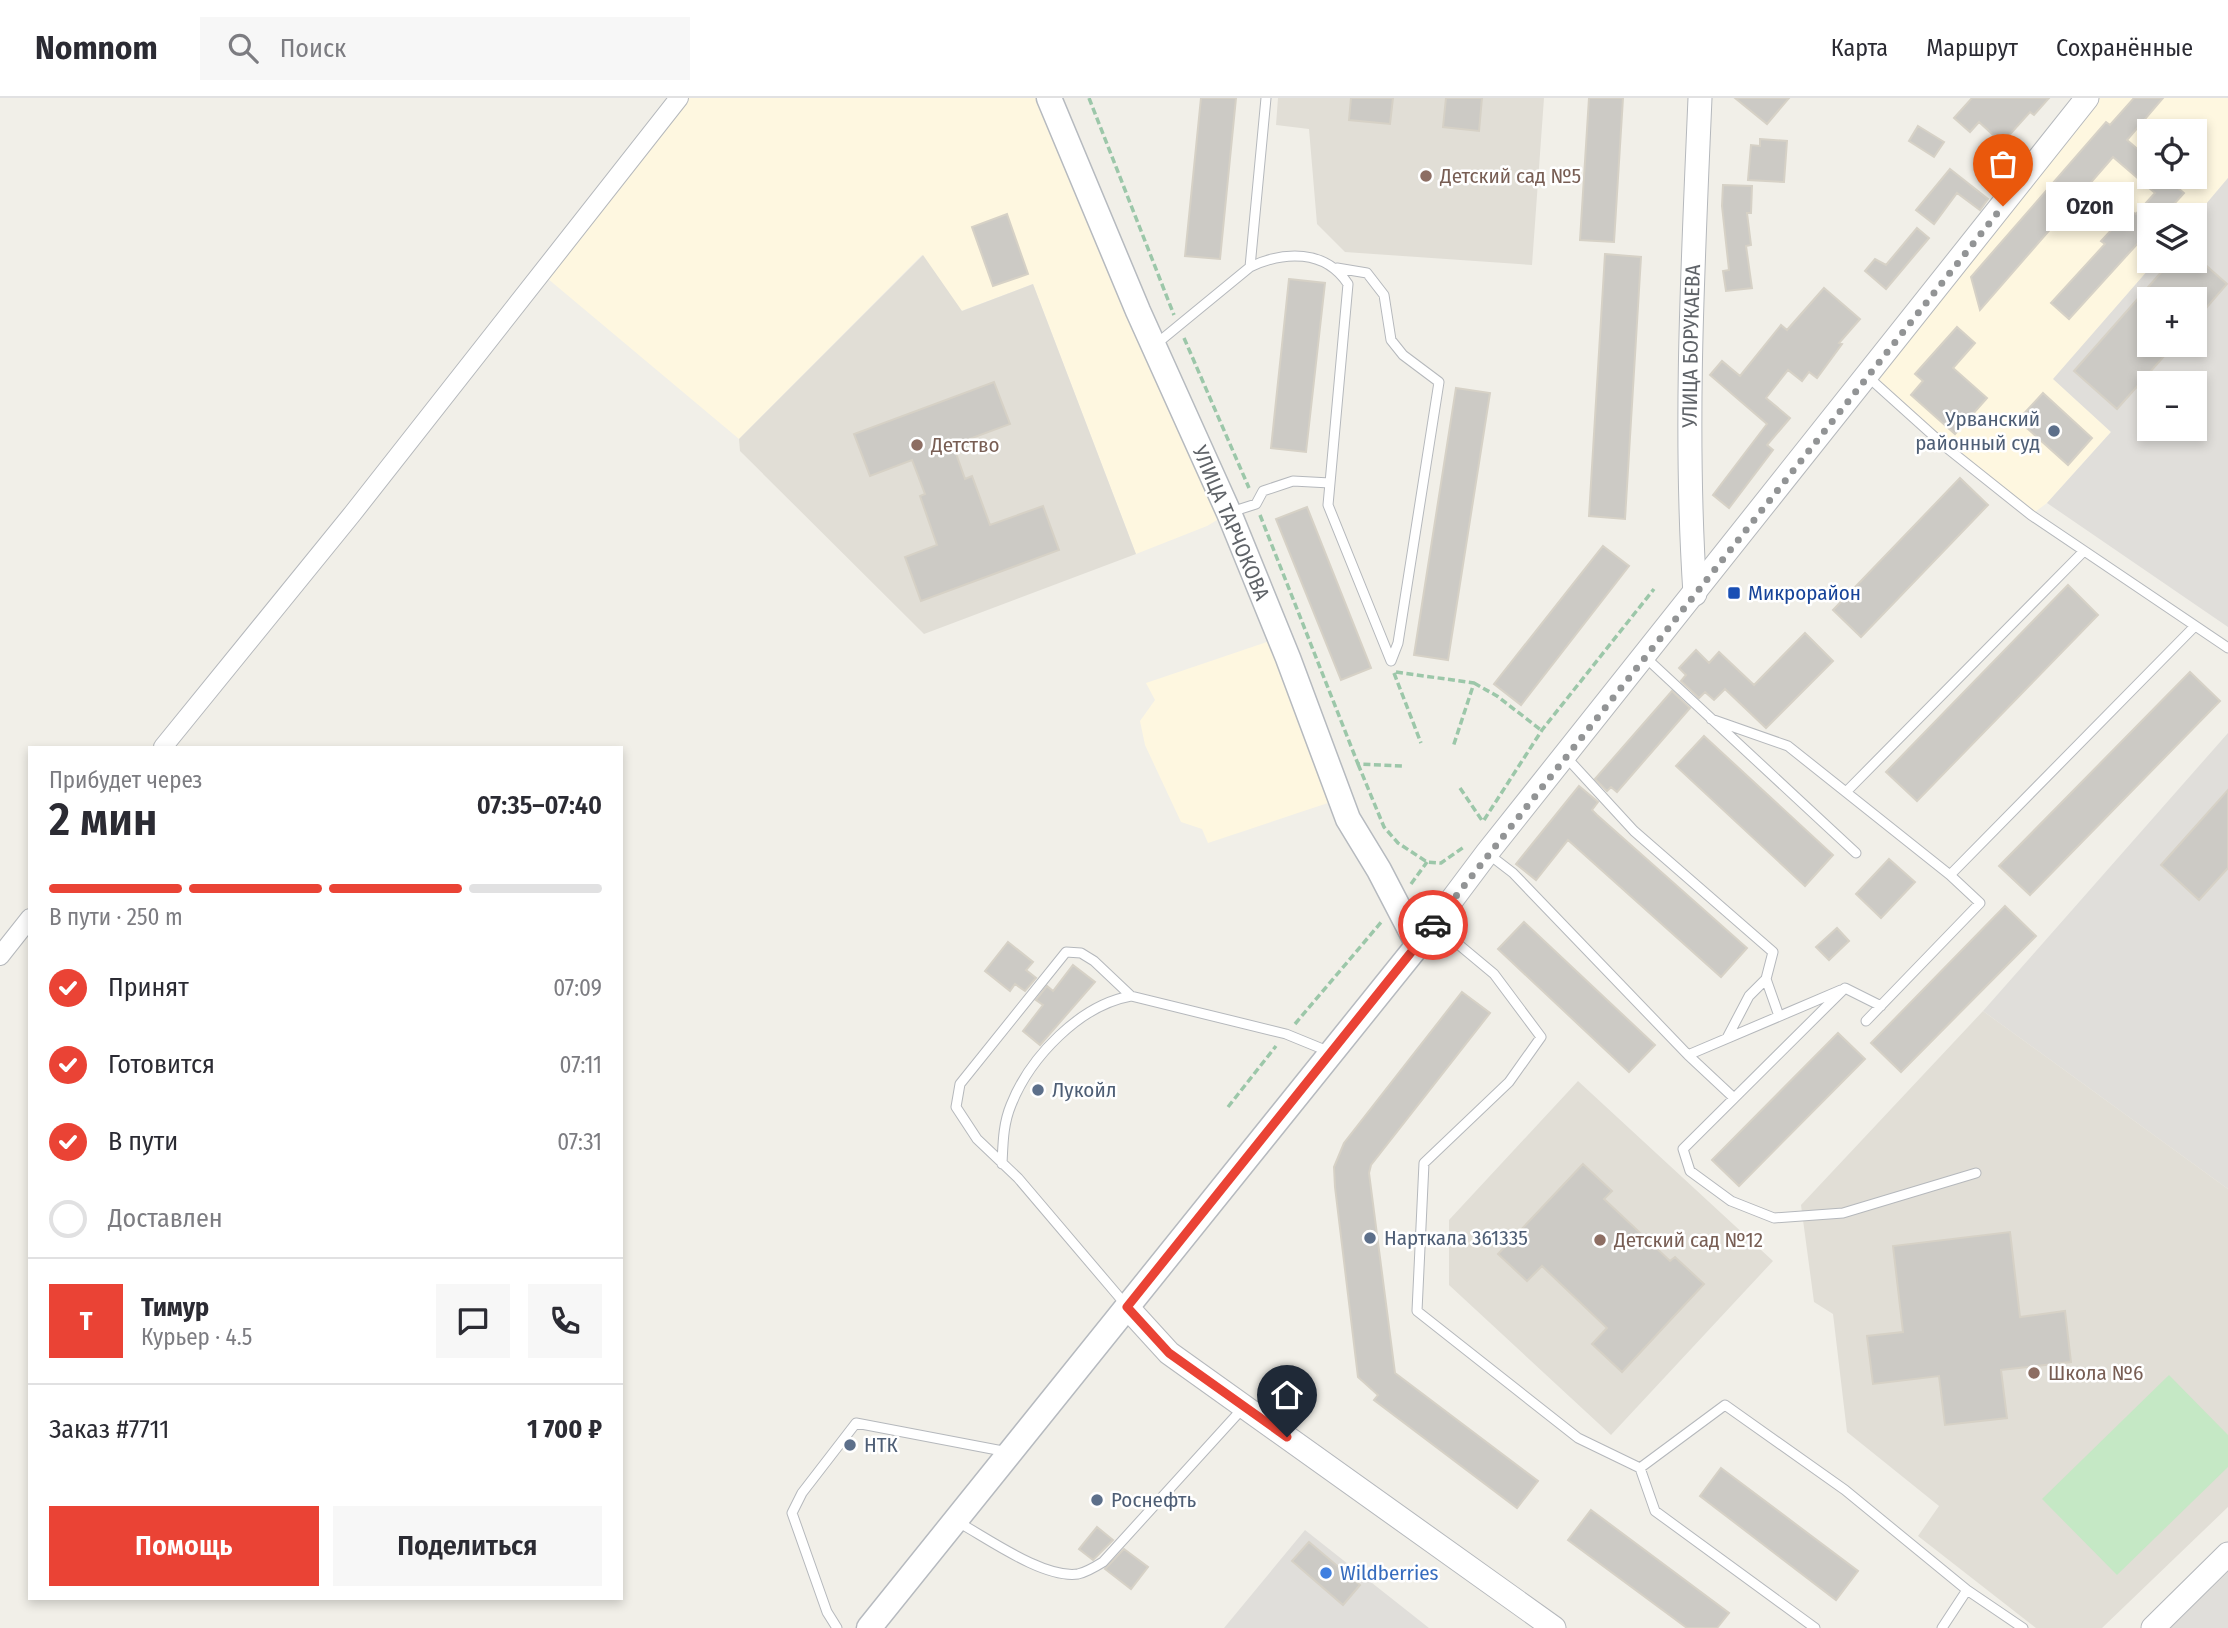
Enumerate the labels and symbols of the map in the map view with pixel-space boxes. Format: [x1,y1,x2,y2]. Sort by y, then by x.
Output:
pin [1973,134,2033,206]
place label: Детский сад №5 [1439,163,1581,189]
marker: Детский сад №5 [1418,168,1434,184]
callout: Ozon [2045,182,2132,230]
street label: УЛИЦА БОРУКАЕВА [1677,264,1706,429]
place label: Урванский районный суд [1915,406,2040,456]
marker: Урванский районный суд [2046,423,2062,439]
place label: Детство [930,432,1000,458]
marker: Детство [909,437,925,453]
street label: УЛИЦА ТАРЧОКОВА [1186,441,1275,604]
place label: Микрорайон [1748,580,1861,606]
marker: Микрорайон [1726,585,1742,601]
courier [1398,890,1468,960]
place label: Лукойл [1052,1077,1117,1103]
marker: Лукойл [1030,1082,1046,1098]
place label: Нарткала 361335 [1384,1225,1528,1251]
place label: Детский сад №12 [1613,1227,1763,1253]
marker: Нарткала 361335 [1362,1230,1378,1246]
marker: Детский сад №12 [1592,1232,1608,1248]
place label: Школа №6 [2048,1360,2143,1386]
pin [1257,1365,1317,1437]
marker: Школа №6 [2026,1365,2042,1381]
place label: НТК [864,1432,898,1458]
marker: НТК [842,1437,858,1453]
place label: Роснефть [1111,1487,1196,1513]
marker: Роснефть [1089,1492,1105,1508]
place label: Wildberries [1340,1560,1439,1586]
marker: Wildberries [1318,1565,1334,1581]

